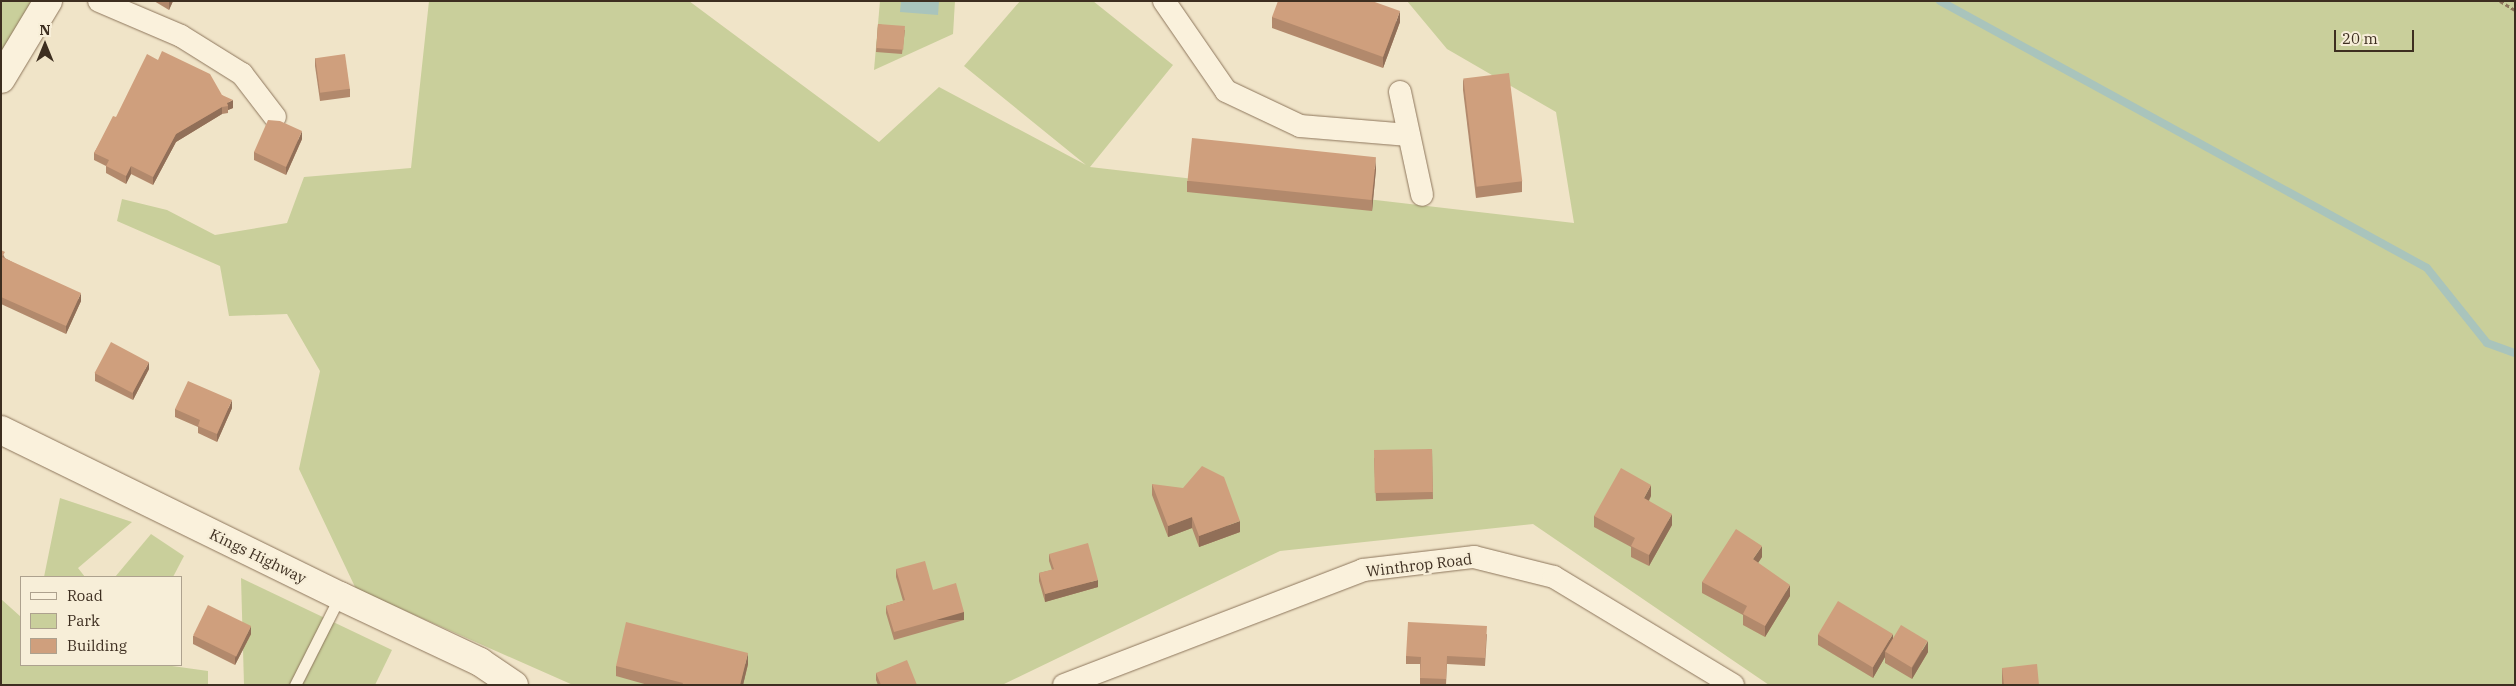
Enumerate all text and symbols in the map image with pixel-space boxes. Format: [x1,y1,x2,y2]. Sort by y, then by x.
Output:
north arrow [20,20,70,70]
scale bar [2336,20,2416,52]
text: N [39,21,51,39]
text: 20 m [2342,29,2378,48]
street label: Kings Highway [207,525,309,587]
street label: Winthrop Road [1365,550,1473,580]
legend [20,576,182,666]
text: Road [67,586,103,605]
text: Park [67,611,100,630]
text: Building [67,636,127,655]

